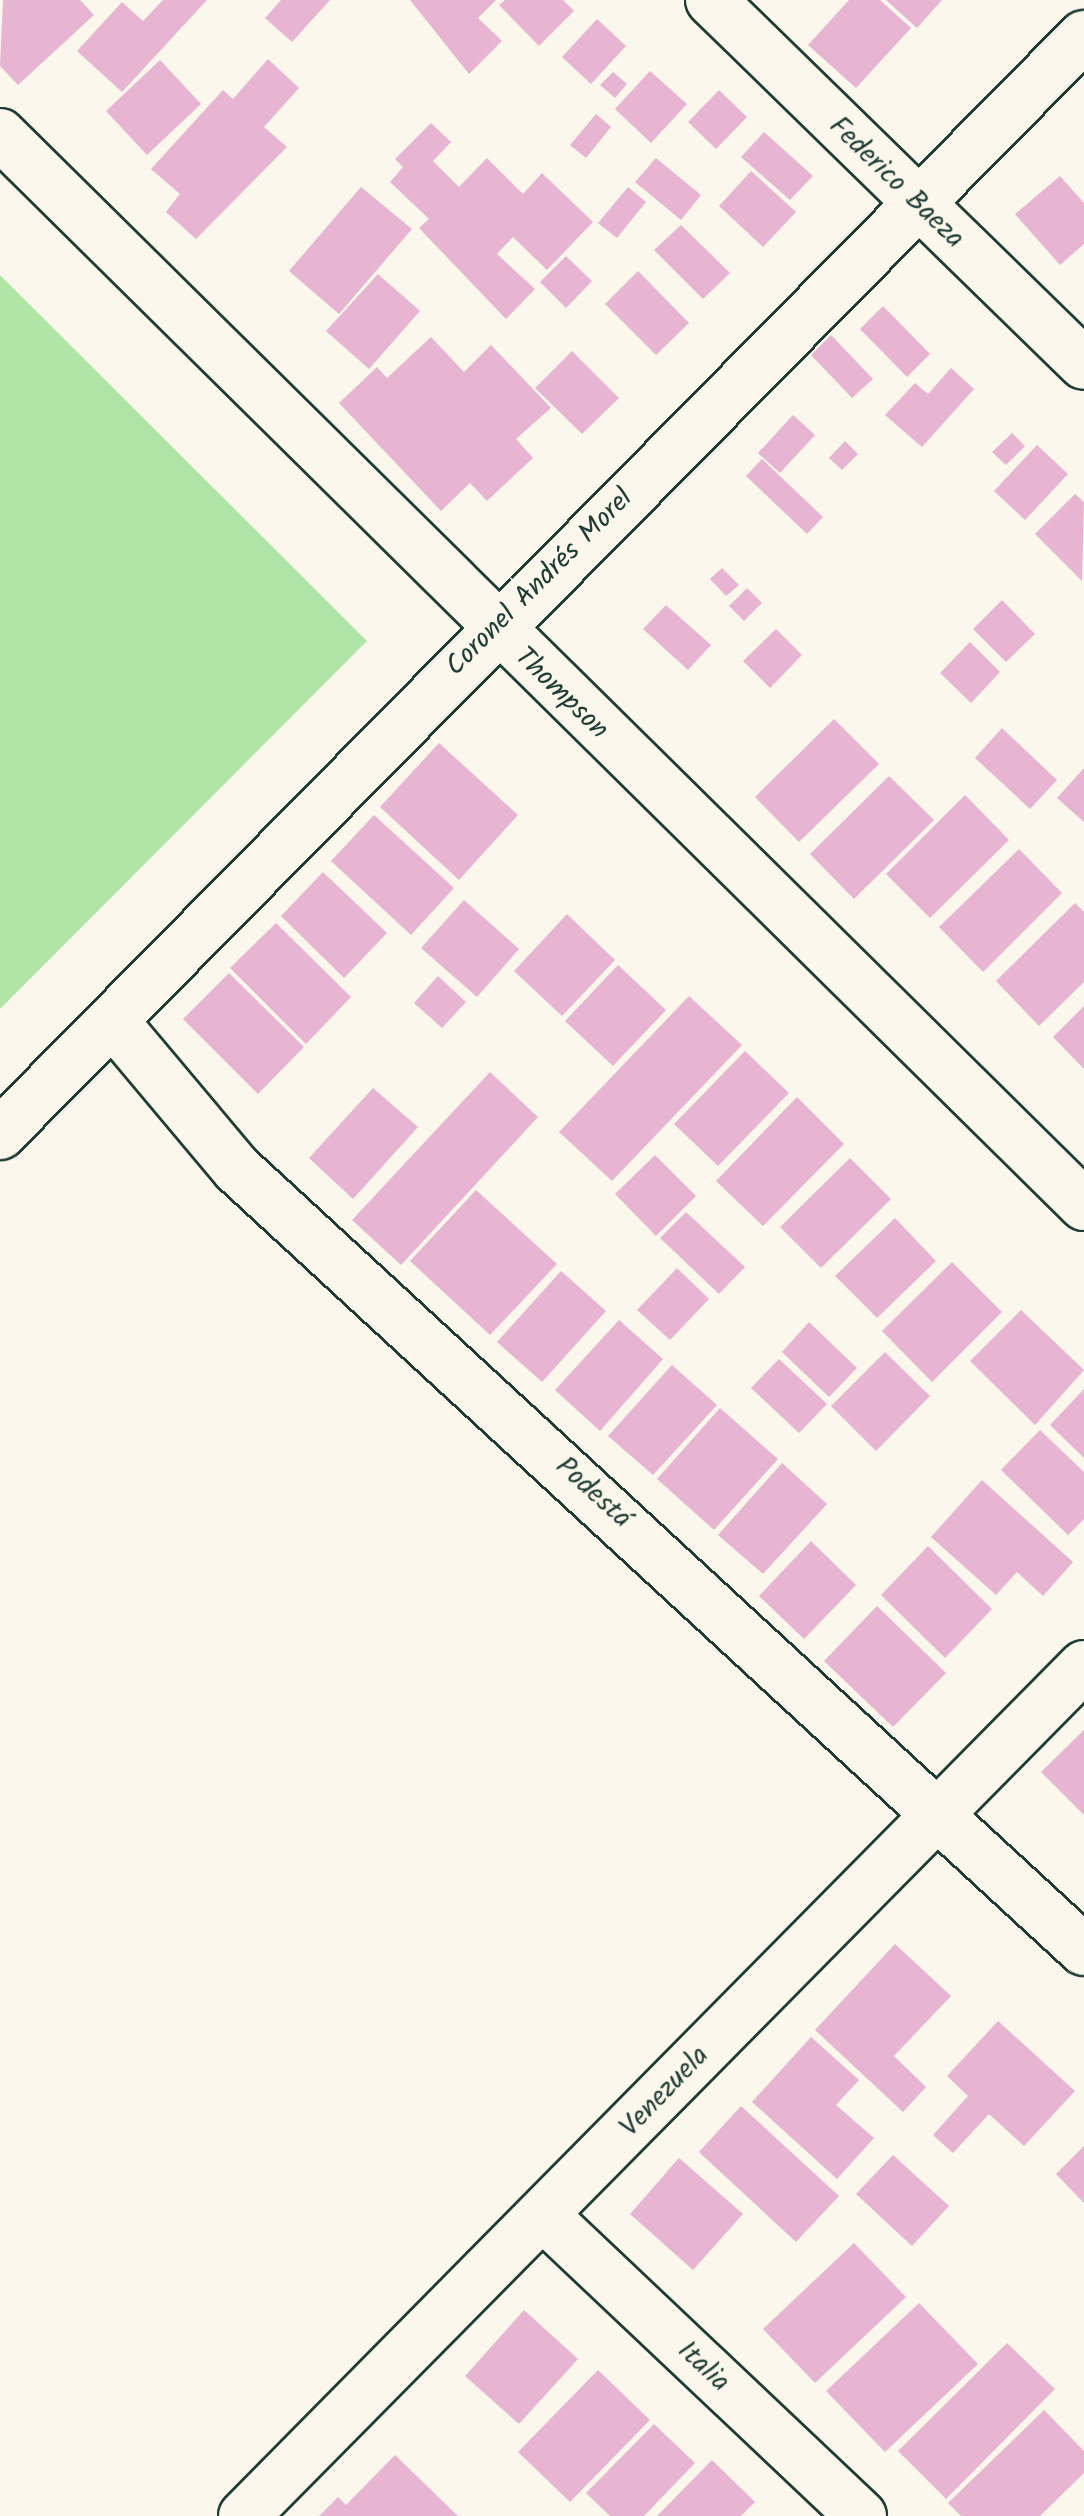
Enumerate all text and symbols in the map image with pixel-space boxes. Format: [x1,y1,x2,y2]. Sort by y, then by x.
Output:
street label: Federico Baeza [821,110,971,256]
street label: Coronel Andrés Morel [439,482,641,684]
street label: Thompson [507,641,615,747]
street label: Podestá [548,1450,638,1536]
street label: Venezuela [614,2040,716,2144]
street label: Italia [670,2334,736,2400]

